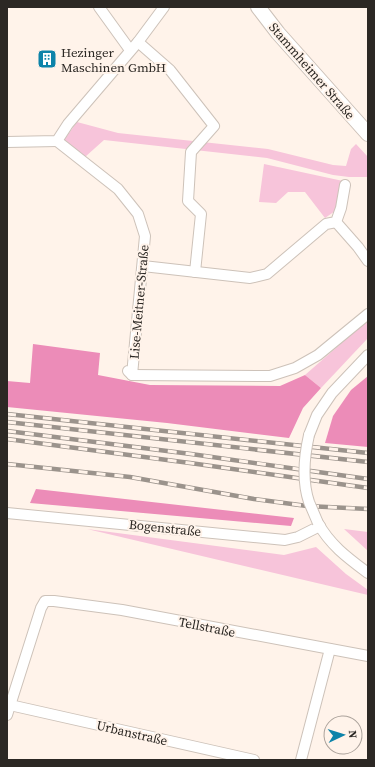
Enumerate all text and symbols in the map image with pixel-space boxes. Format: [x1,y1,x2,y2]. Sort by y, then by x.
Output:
street label: Stammheimer Straße [265,19,359,123]
place label: Hezinger Maschinen GmbH [61,44,166,76]
building icon: Hezinger Maschinen GmbH [36,48,58,70]
street label: Lise-Meitner-Straße [126,244,153,360]
street label: Bogenstraße [128,516,202,540]
street label: Tellstraße [177,613,237,641]
north arrow [323,715,363,755]
street label: Urbanstraße [95,717,170,750]
text: N [345,730,360,739]

